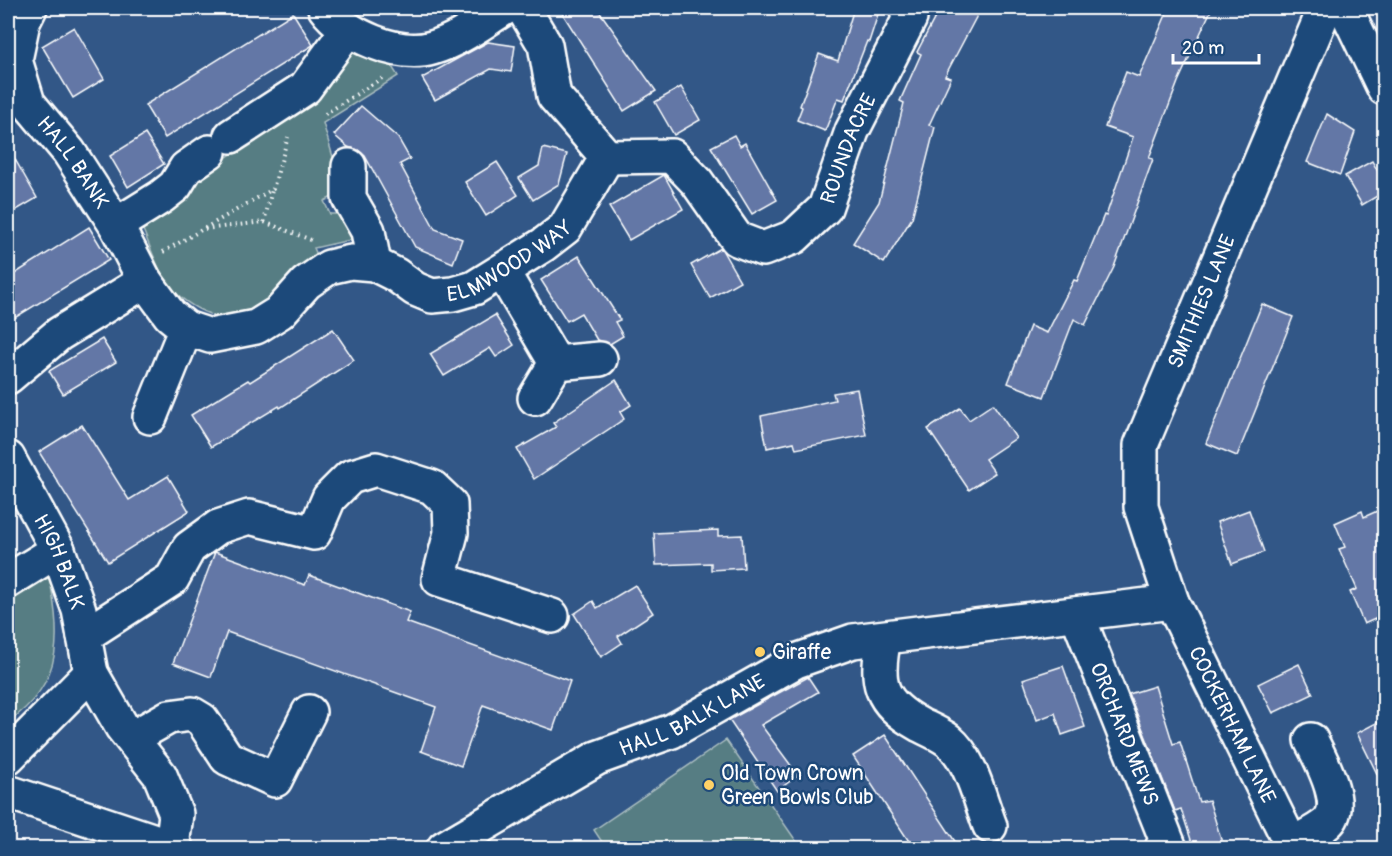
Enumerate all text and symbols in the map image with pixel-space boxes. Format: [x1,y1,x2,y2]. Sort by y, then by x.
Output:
scale bar [1173,27,1258,65]
text: 20 m [1182,37,1224,60]
street label: ROUNDACRE [814,89,882,207]
street label: HALL BANK [31,110,115,214]
street label: ELMWOOD WAY [446,214,578,308]
street label: SMITHIES LANE [1161,230,1242,372]
street label: HIGH BALK [27,509,91,613]
place label: Giraffe [772,639,832,666]
street label: COCKERHAM LANE [1182,642,1282,808]
marker: Giraffe [753,645,767,659]
street label: ORCHARD MEWS [1084,658,1165,809]
street label: HALL BALK LANE [615,668,770,762]
place label: Old Town Crown Green Bowls Club [721,760,874,811]
marker: Old Town Crown Green Bowls Club [702,778,716,792]

